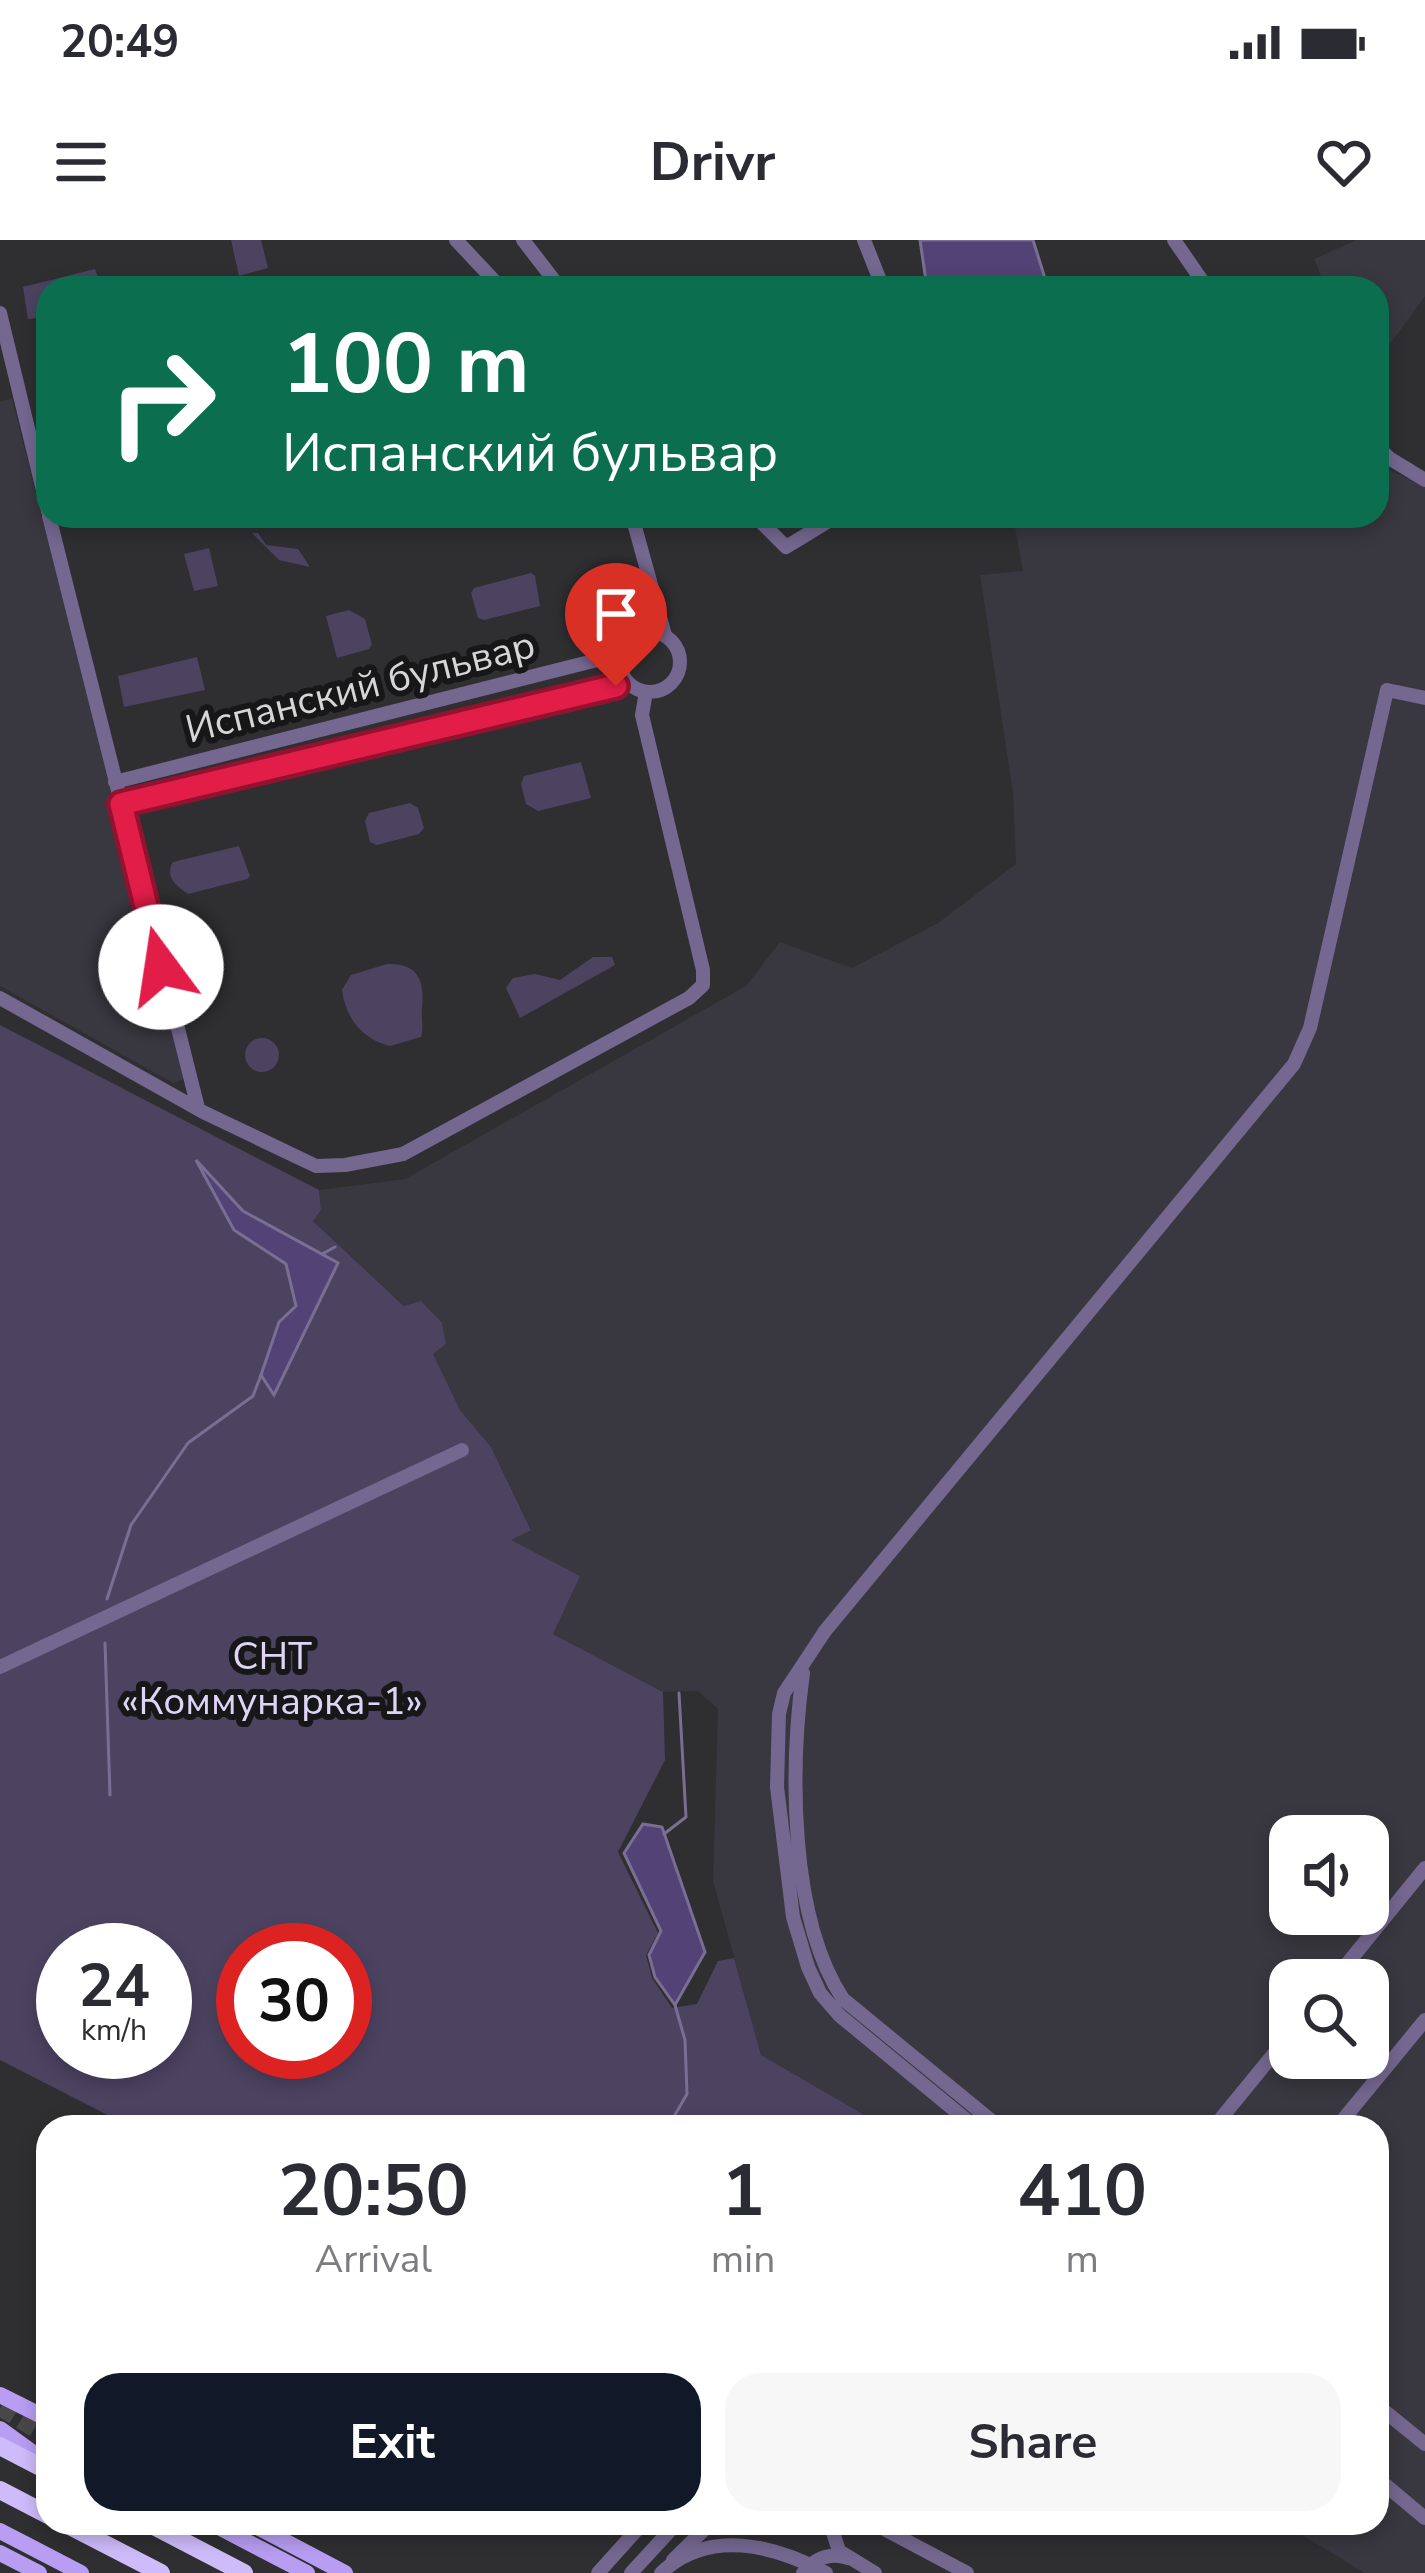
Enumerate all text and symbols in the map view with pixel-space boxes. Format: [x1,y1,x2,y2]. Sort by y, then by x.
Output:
text: 20:49 [60,12,179,73]
text: Drivr [650,125,775,199]
icon: menu [48,129,114,195]
icon: heart [1311,129,1377,195]
text: 100 m [282,307,530,422]
icon: right [84,324,240,480]
text: Испанский бульвар [282,416,778,490]
pin [565,563,667,686]
icon: arrive [583,581,649,647]
street label: Испанский бульвар [180,618,541,757]
position arrow [98,904,224,1030]
park label: СНТ «Коммунарка-1» [121,1630,423,1728]
map controls [1269,1815,1389,2079]
button: sound [1269,1815,1389,1935]
speed limit sign: 30 [216,1923,372,2079]
text: 24 [78,1945,150,2027]
button: search [1269,1959,1389,2079]
text: km/h [81,2010,147,2051]
text: 20:50 [278,2142,469,2240]
text: 1 [721,2142,765,2240]
text: 410 [1017,2142,1147,2240]
text: Arrival [315,2233,432,2286]
text: min [711,2233,775,2286]
text: m [1065,2233,1099,2286]
button: Exit [84,2373,701,2511]
button: Share [725,2373,1341,2511]

